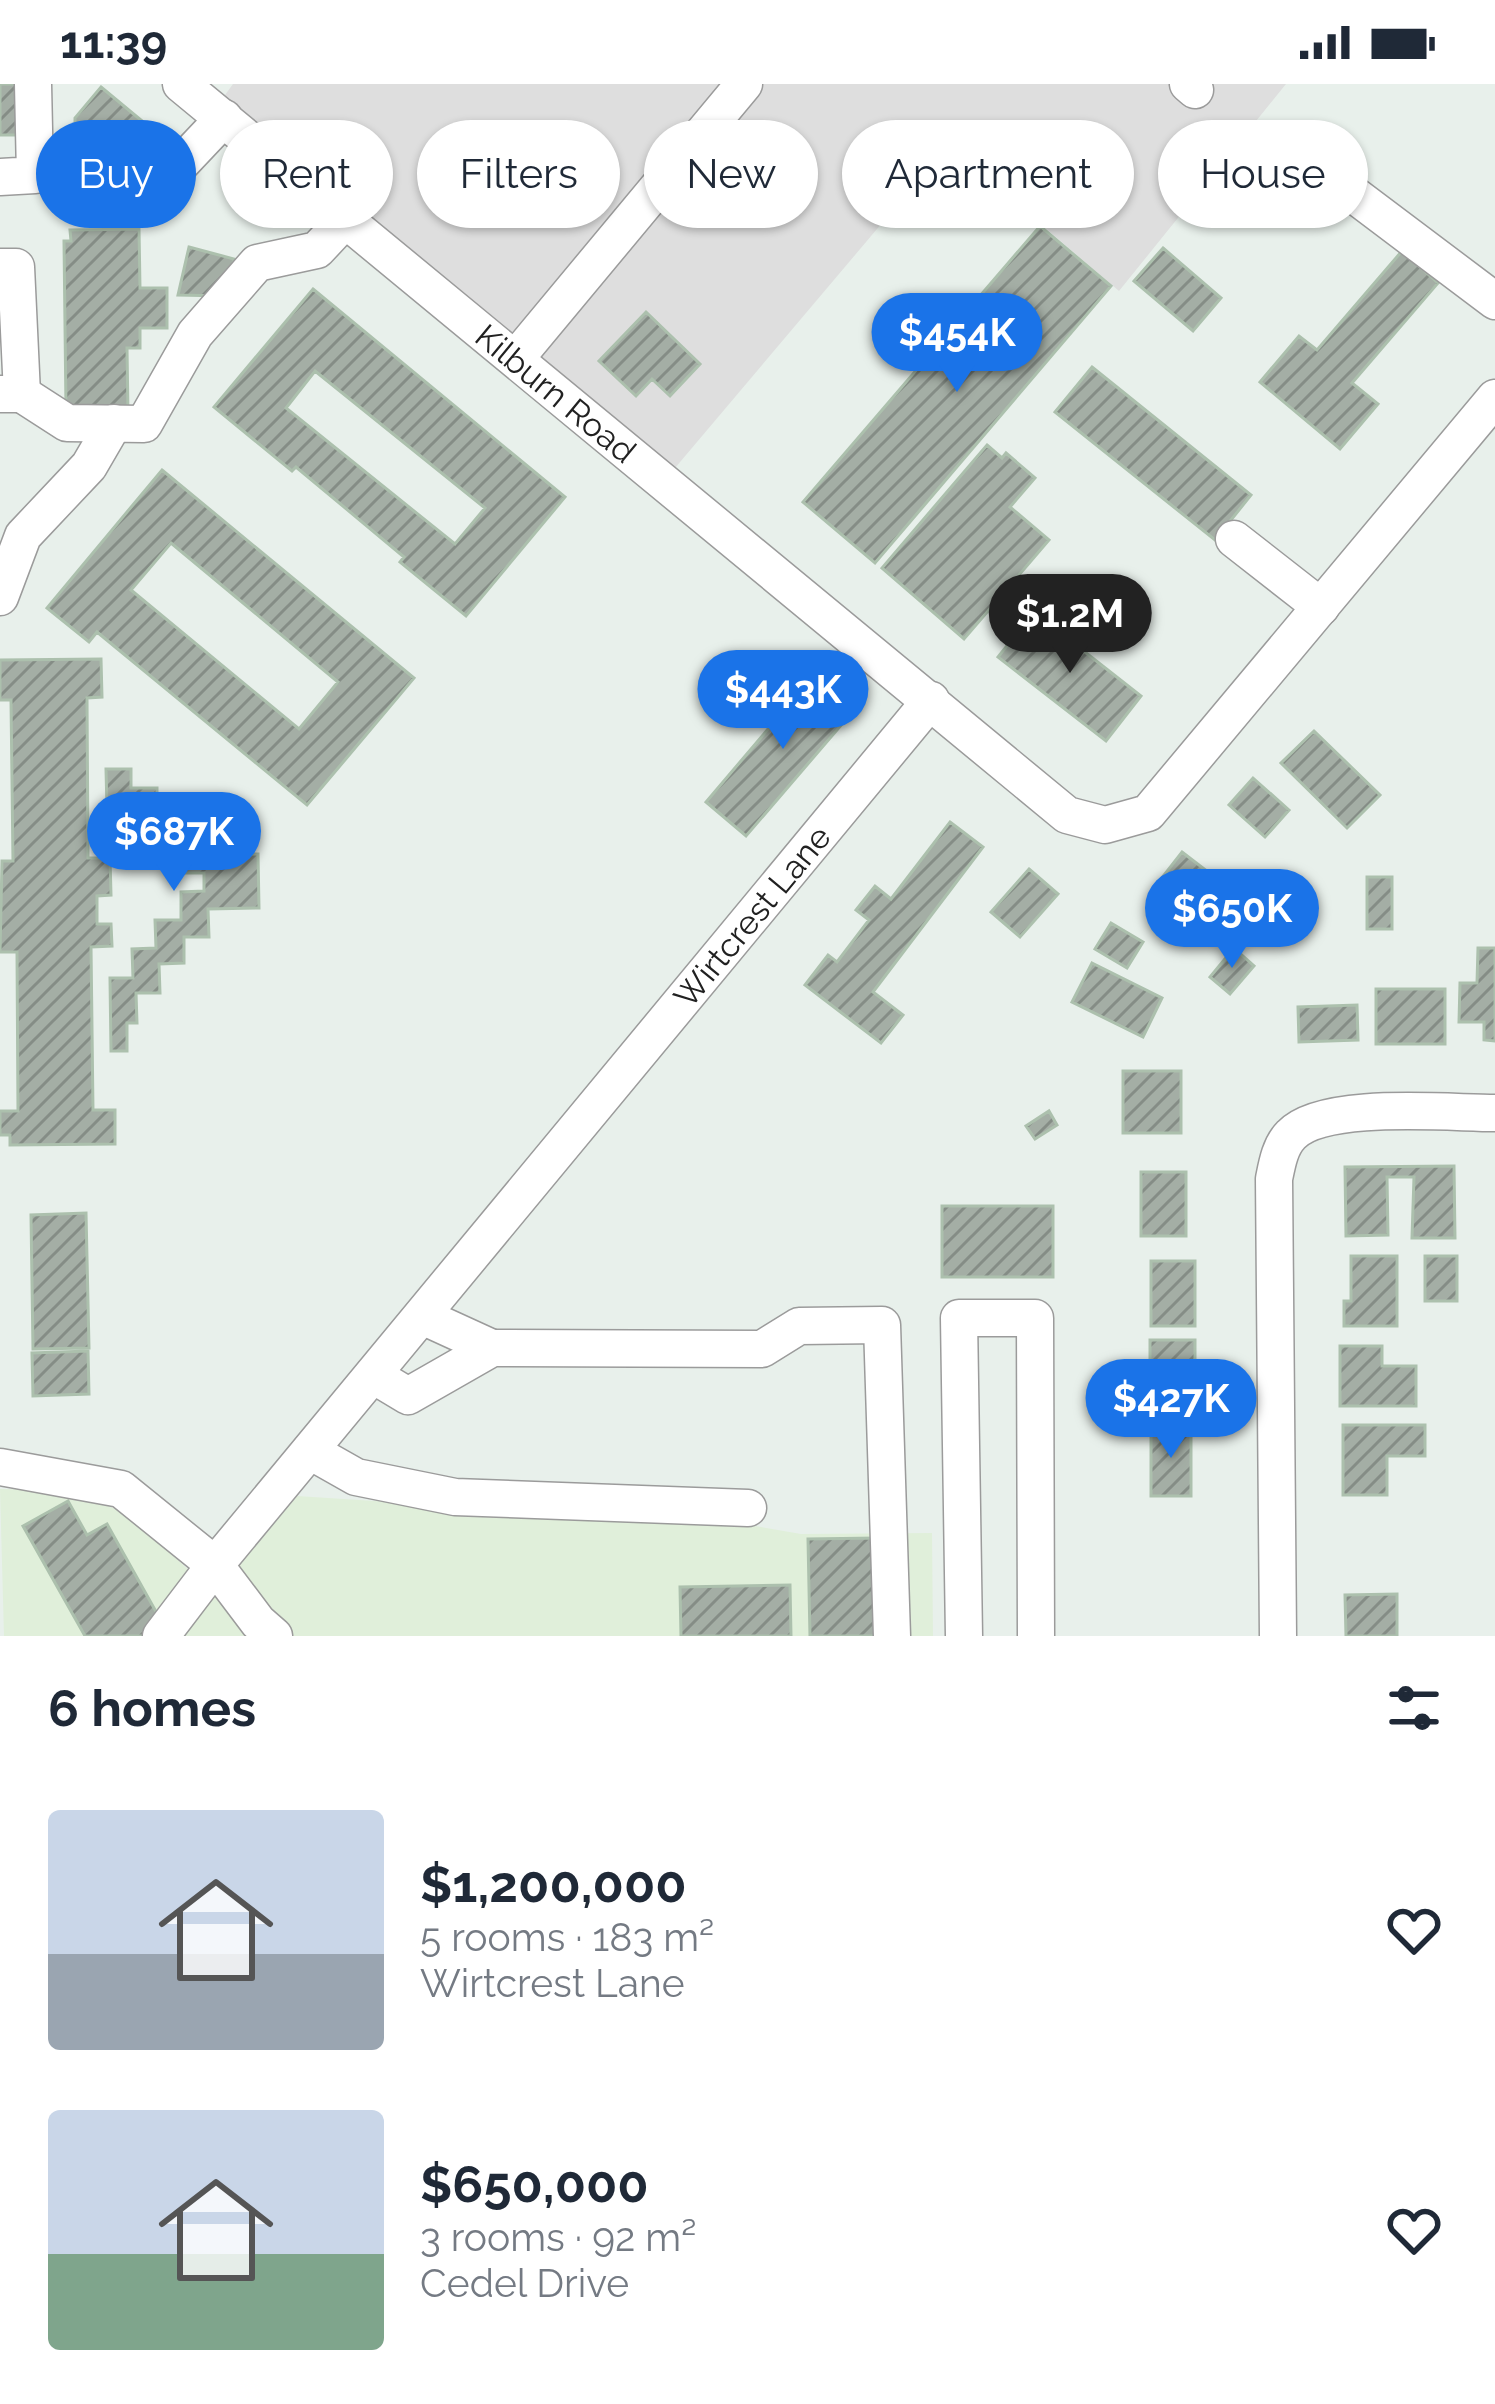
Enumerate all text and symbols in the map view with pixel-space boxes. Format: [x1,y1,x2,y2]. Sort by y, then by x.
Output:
text: 11:39 [60,16,167,69]
chip: Buy [36,120,196,228]
chip: Rent [220,120,393,228]
chip: Filters [417,120,620,228]
chip: New [644,120,818,228]
chip: Apartment [842,120,1134,228]
chip: House [1158,120,1368,228]
pin: $454K [873,293,1041,395]
text: $454K [899,309,1015,355]
street label: Kilburn Road [468,316,644,471]
pin: $1.2M [986,574,1154,676]
text: $1.2M [1016,590,1124,636]
pin: $443K [699,650,867,752]
text: $443K [724,666,842,712]
pin: $687K [90,792,258,894]
text: $687K [114,808,234,854]
street label: Wirtcrest Lane [666,818,839,1015]
pin: $650K [1148,869,1316,971]
text: $650K [1172,885,1292,931]
pin: $427K [1087,1359,1255,1461]
text: $427K [1113,1375,1229,1421]
icon: filters [1381,1675,1447,1741]
text: 6 homes [48,1678,256,1738]
text: $1,200,000 [420,1854,687,1914]
icon: home [144,1858,288,2002]
icon: heart [1381,1897,1447,1963]
text: 5 rooms · 183 m² [420,1914,714,1960]
text: Wirtcrest Lane [420,1960,685,2006]
text: $650,000 [420,2154,649,2214]
icon: home [144,2158,288,2302]
icon: heart [1381,2197,1447,2263]
text: 3 rooms · 92 m² [420,2214,696,2260]
text: Cedel Drive [420,2260,629,2306]

